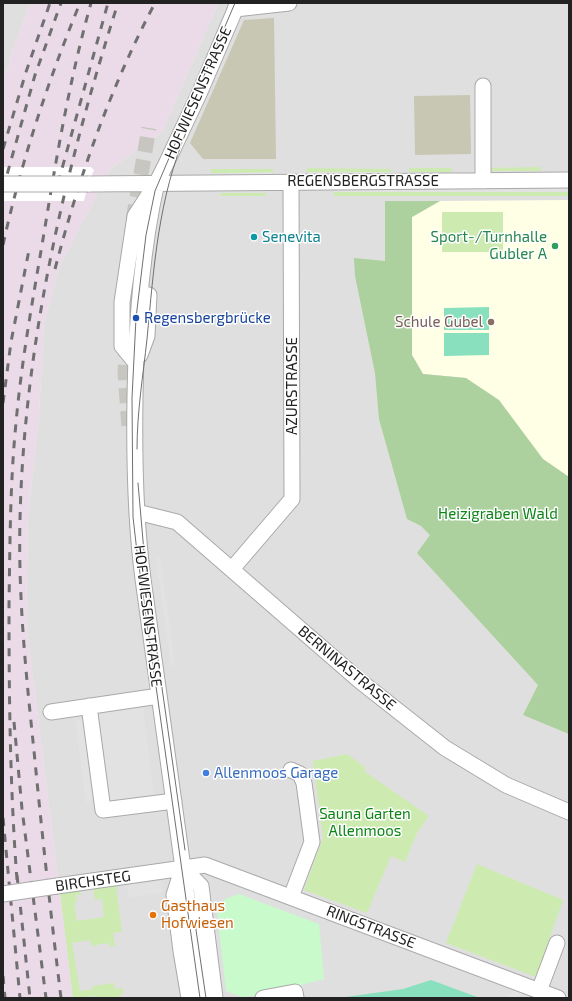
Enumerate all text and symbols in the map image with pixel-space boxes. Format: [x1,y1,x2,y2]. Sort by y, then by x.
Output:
street label: HOFWIESENSTRASSE [161,24,235,162]
street label: REGENSBERGSTRASSE [287,172,439,190]
place label: Senevita [262,228,321,246]
place label: Sport-/Turnhalle Gubler A [431,228,547,263]
marker: Senevita [249,232,259,242]
marker: Sport-/Turnhalle Gubler A [550,241,560,251]
place label: Regensbergbrücke [144,309,271,327]
marker: Regensbergbrücke [131,313,141,323]
place label: Schule Gubel [395,313,483,331]
marker: Schule Gubel [486,317,496,327]
street label: AZURSTRASSE [283,337,301,435]
park label: Heizigraben Wald [438,505,558,523]
street label: HOFWIESENSTRASSE [130,544,166,688]
street label: BERNINASTRASSE [294,622,400,714]
place label: Allenmoos Garage [214,764,338,782]
marker: Allenmoos Garage [201,768,211,778]
park label: Sauna Garten Allenmoos [319,805,411,840]
street label: BIRCHSTEG [54,867,132,895]
place label: Gasthaus Hofwiesen [161,897,234,932]
street label: RINGSTRASSE [324,902,418,952]
marker: Gasthaus Hofwiesen [148,910,158,920]

